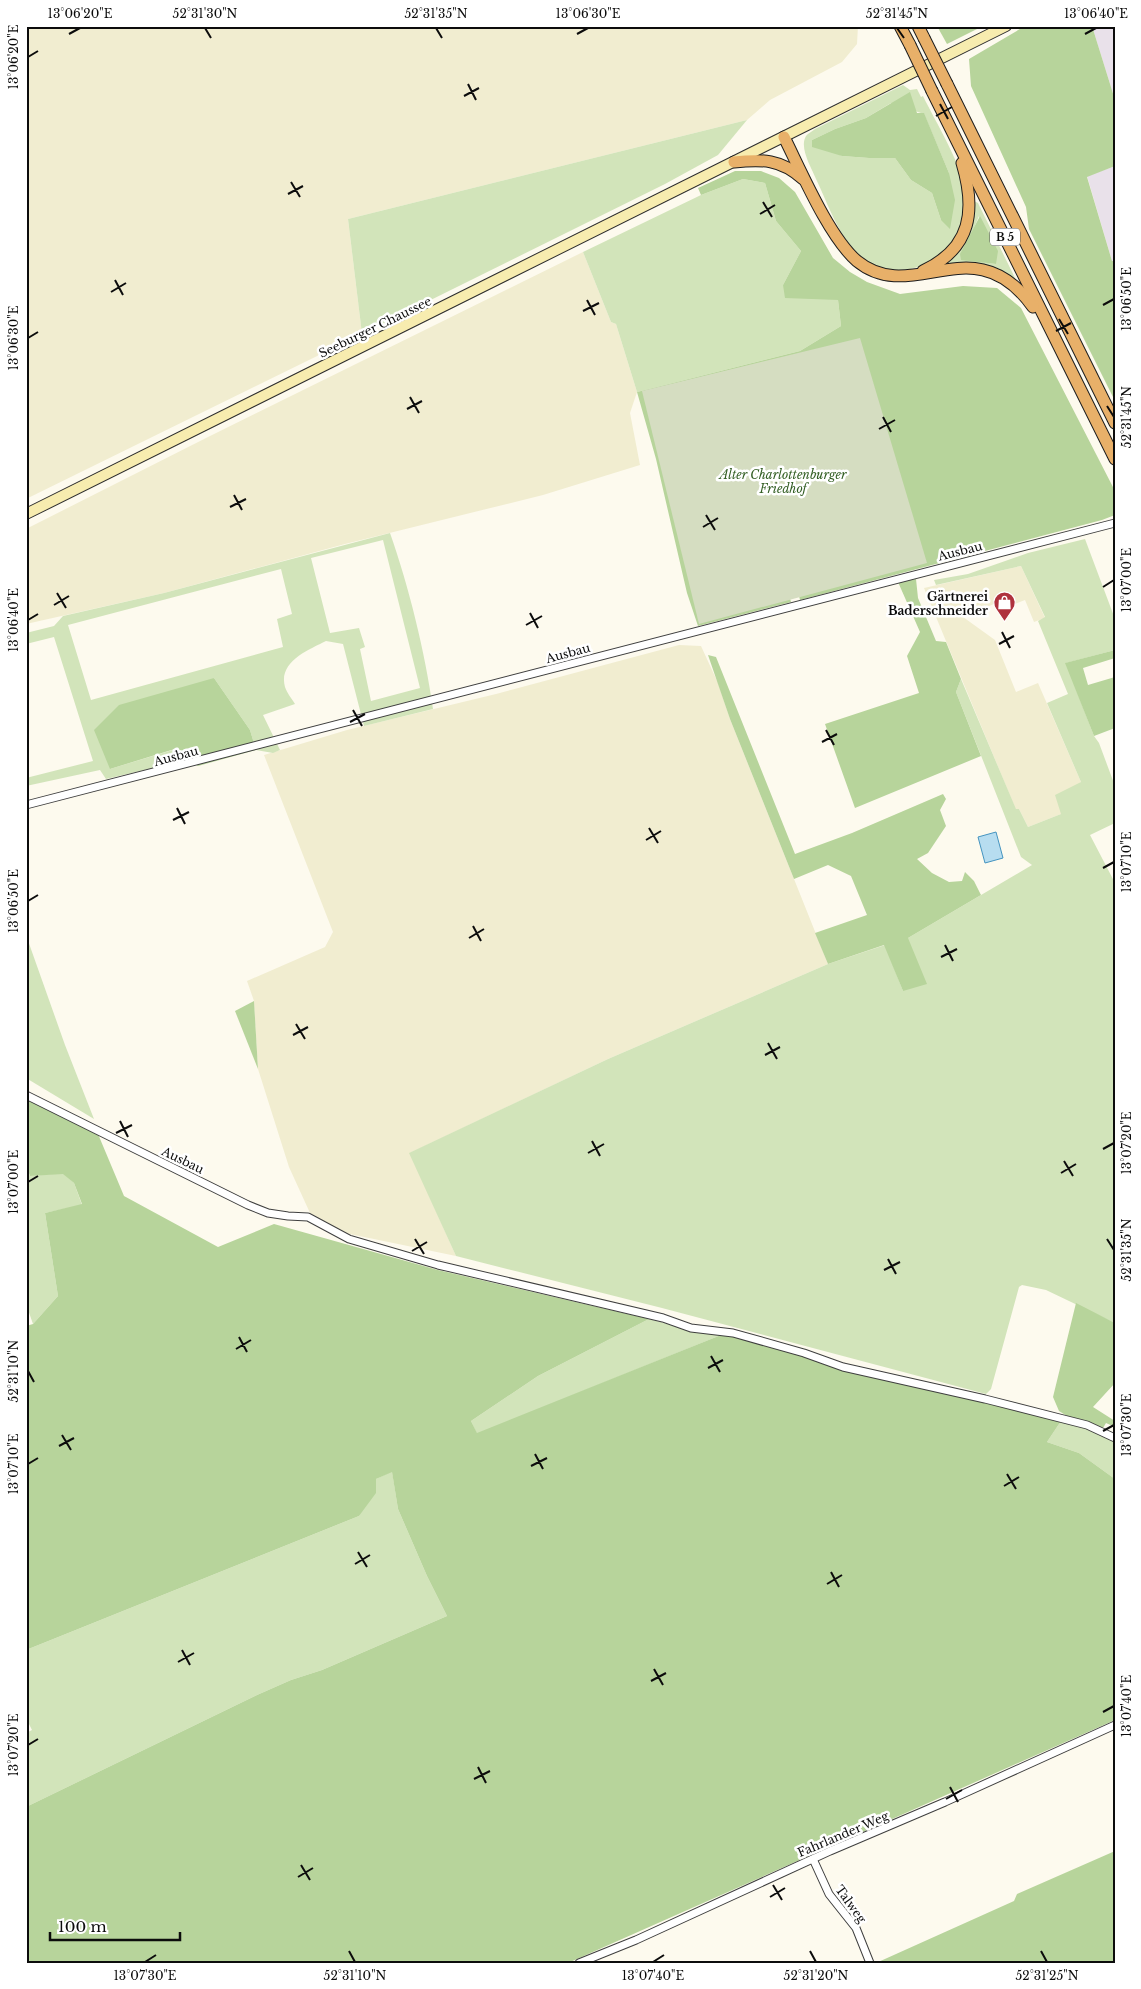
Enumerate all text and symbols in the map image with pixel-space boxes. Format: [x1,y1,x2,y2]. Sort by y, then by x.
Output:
text: 13°06'20"E [48,6,113,21]
text: 52°31'30"N [173,6,238,21]
text: 52°31'35"N [404,6,468,21]
text: 13°06'30"E [556,6,621,21]
text: 52°31'45"N [866,6,928,21]
text: 13°06'40"E [1064,6,1128,21]
text: 13°06'20"E [6,24,21,89]
road number: B 5 [990,228,1020,246]
text: 13°06'50"E [1119,267,1134,331]
street label: Seeburger Chaussee [316,293,434,361]
text: 13°06'30"E [6,305,21,370]
text: 52°31'45"N [1119,386,1134,448]
park label: Alter Charlottenburger Friedhof [717,467,847,496]
street label: Ausbau [935,538,984,564]
text: 13°07'00"E [1119,548,1134,612]
text: 13°06'40"E [6,588,21,652]
place label: Gärtnerei Baderschneider [888,589,989,618]
shop icon: Gärtnerei Baderschneider [992,591,1016,622]
street label: Ausbau [543,640,592,666]
street label: Ausbau [151,743,200,769]
text: 13°07'10"E [1119,831,1134,893]
text: 13°06'50"E [6,869,21,933]
text: 13°07'20"E [1119,1111,1134,1175]
street label: Ausbau [159,1143,207,1177]
text: 13°07'00"E [6,1150,21,1214]
text: 52°31'35"N [1119,1218,1134,1282]
text: 52°31'10"N [6,1339,21,1402]
text: 13°07'30"E [1119,1393,1134,1457]
text: 13°07'10"E [6,1433,21,1495]
text: 13°07'40"E [1119,1675,1134,1737]
text: 13°07'20"E [6,1713,21,1777]
street label: Fahrlander Weg [795,1808,892,1860]
street label: Talweg [832,1882,870,1926]
scale bar [50,1909,180,1941]
text: 100 m [58,1917,107,1936]
text: 13°07'30"E [113,1968,177,1983]
text: 52°31'10"N [324,1968,387,1983]
text: 13°07'40"E [622,1968,684,1983]
text: 52°31'20"N [784,1968,849,1983]
text: 52°31'25"N [1015,1968,1079,1983]

